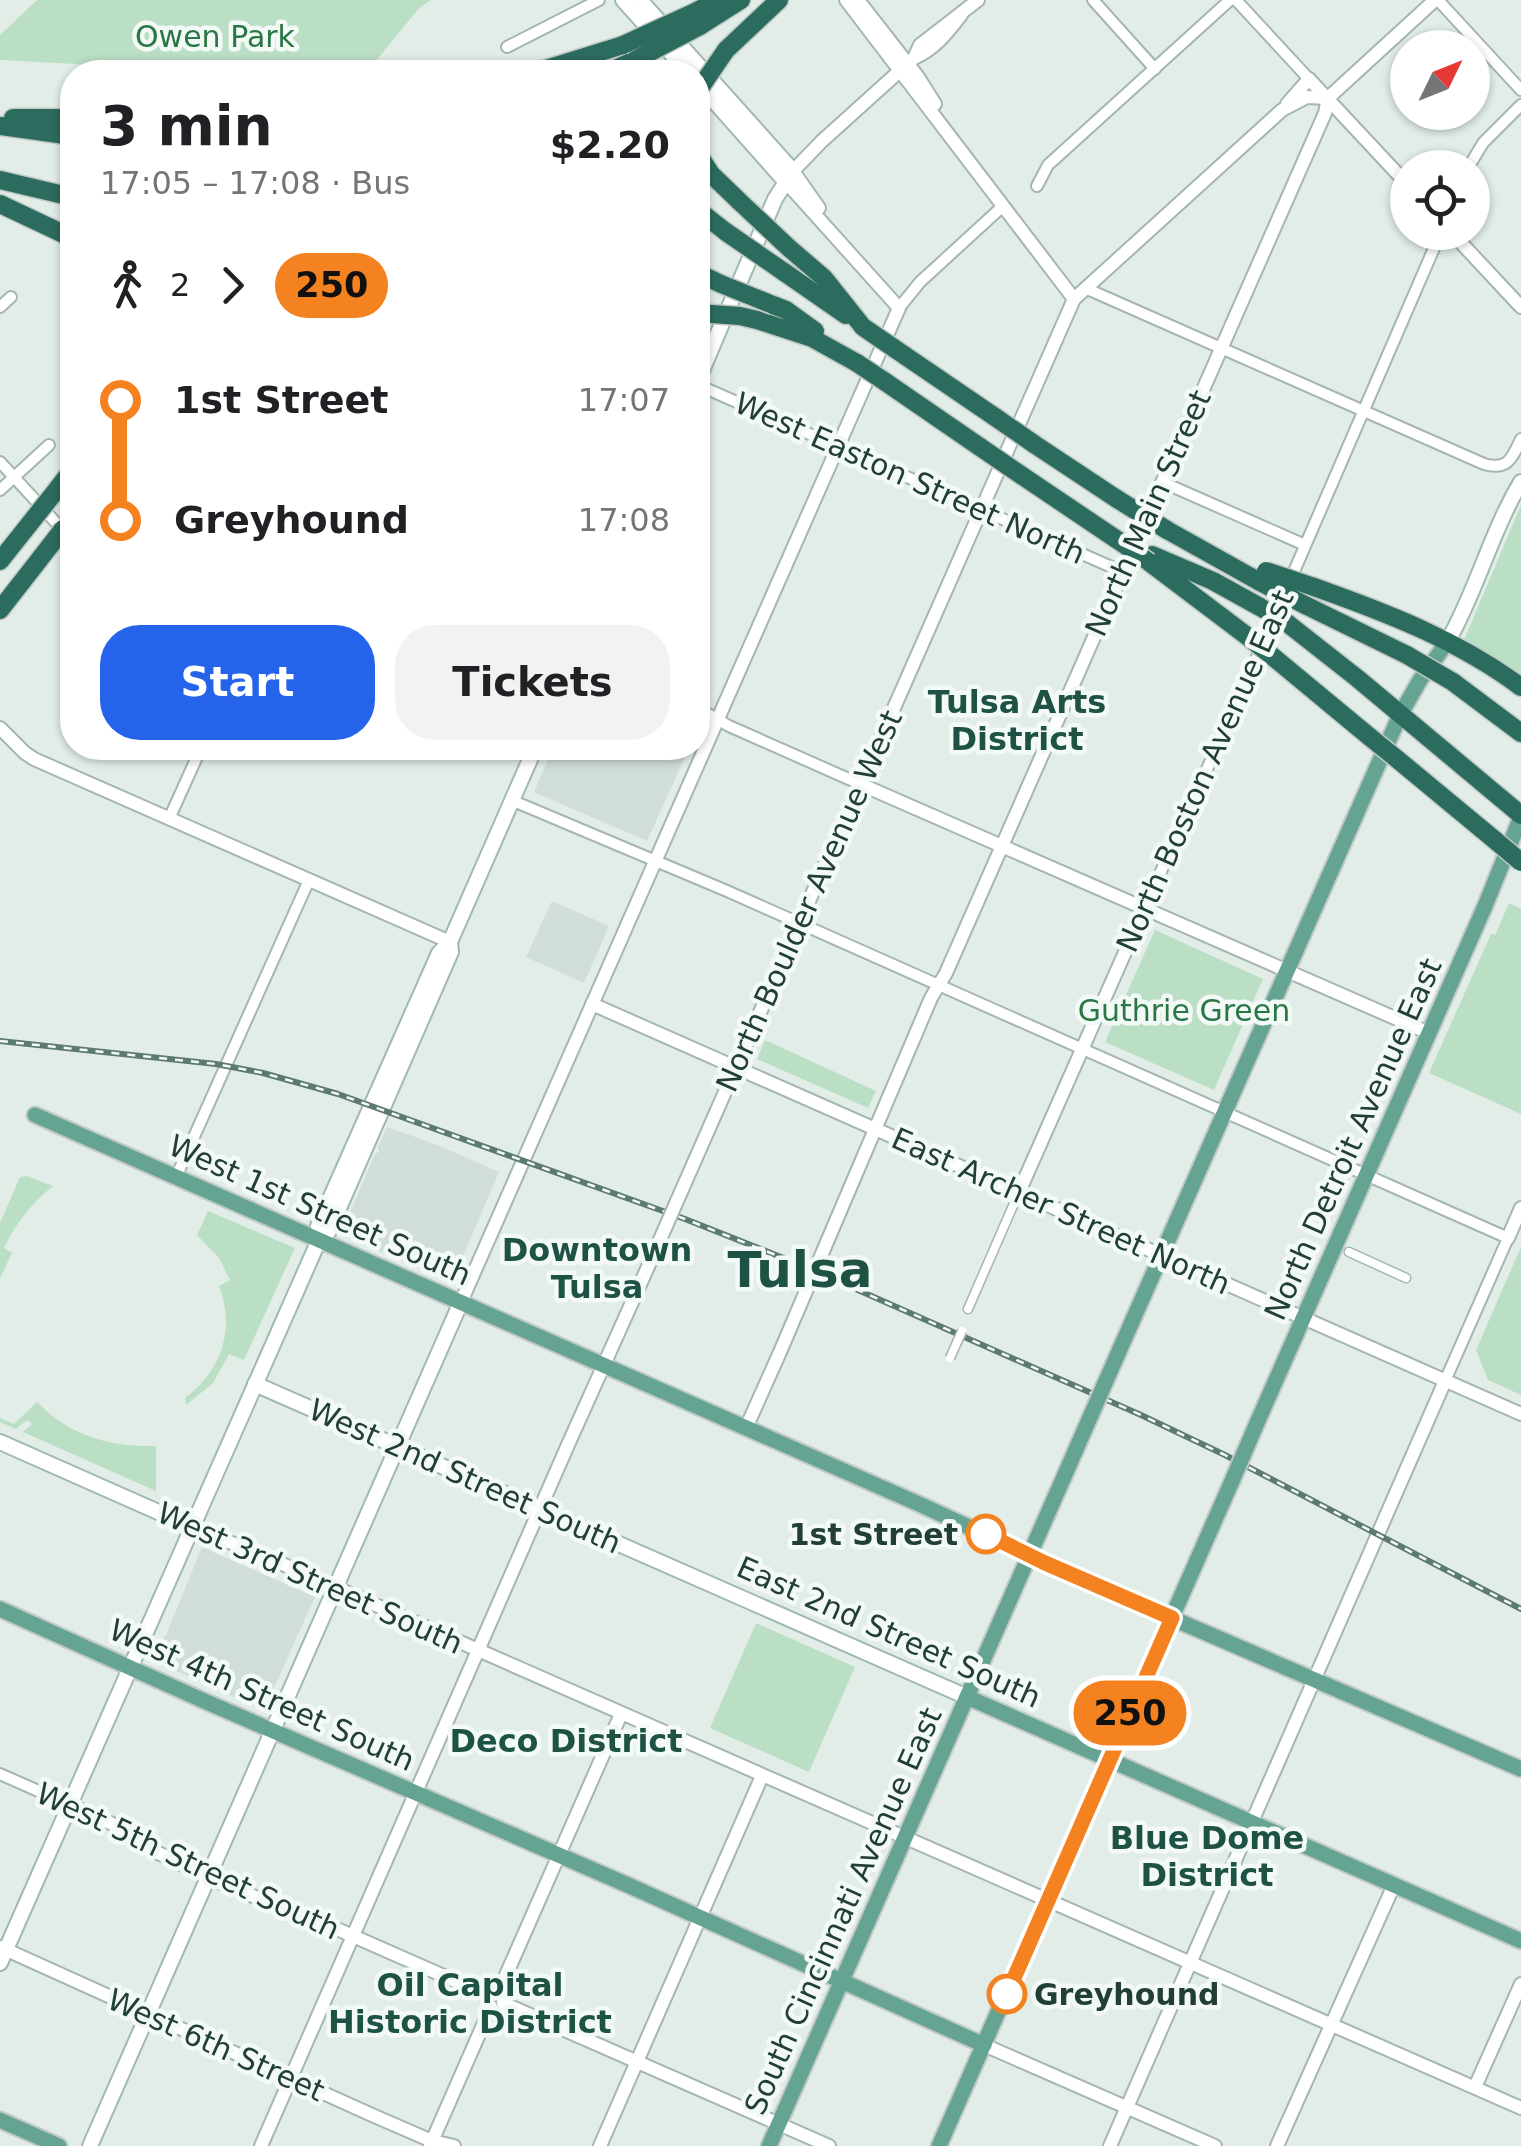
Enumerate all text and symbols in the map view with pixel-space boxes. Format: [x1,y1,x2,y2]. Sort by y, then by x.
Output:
park label: Owen Park [135,19,296,54]
north arrow [1390,30,1490,130]
map controls [1390,30,1490,250]
text: 3 min [100,94,273,158]
text: $2.20 [550,123,670,167]
button: locate [1390,150,1490,250]
text: 17:05 – 17:08 · Bus [100,164,410,202]
icon: walk [100,258,155,313]
icon: forward [205,258,260,313]
text: 250 [295,265,368,305]
text: 2 [170,266,190,304]
text: 1st Street [174,378,388,422]
text: 17:07 [578,381,670,419]
street label: North Main Street [1078,384,1218,642]
street label: West Easton Street North [730,385,1090,571]
text: Greyhound [174,498,409,542]
text: 17:08 [578,501,670,539]
street label: North Boston Avenue East [1109,584,1301,957]
button: Start [100,625,375,740]
button: Tickets [395,625,670,740]
district label: Tulsa Arts District [928,683,1106,758]
street label: North Boulder Avenue West [709,705,909,1097]
street label: North Detroit Avenue East [1257,953,1449,1325]
park label: Guthrie Green [1078,993,1290,1028]
street label: East Archer Street North [886,1120,1236,1302]
street label: West 1st Street South [163,1127,477,1293]
district label: Downtown Tulsa [502,1231,692,1306]
district label: Tulsa [728,1241,872,1299]
street label: West 2nd Street South [304,1391,626,1561]
street label: West 3rd Street South [152,1495,468,1661]
marker: 1st Street [967,1515,1005,1553]
place label: 1st Street [789,1517,958,1552]
street label: East 2nd Street South [732,1549,1046,1715]
street label: West 4th Street South [104,1612,420,1778]
line badge: 250 [1072,1680,1188,1746]
text: 250 [1093,1693,1167,1733]
street label: South Cincinnati Avenue East [737,1702,949,2120]
district label: Deco District [449,1722,683,1760]
street label: West 5th Street South [31,1775,345,1947]
district label: Blue Dome District [1110,1819,1304,1894]
district label: Oil Capital Historic District [328,1966,612,2041]
marker: Greyhound [988,1975,1026,2013]
place label: Greyhound [1034,1977,1219,2012]
street label: West 6th Street [102,1981,330,2109]

